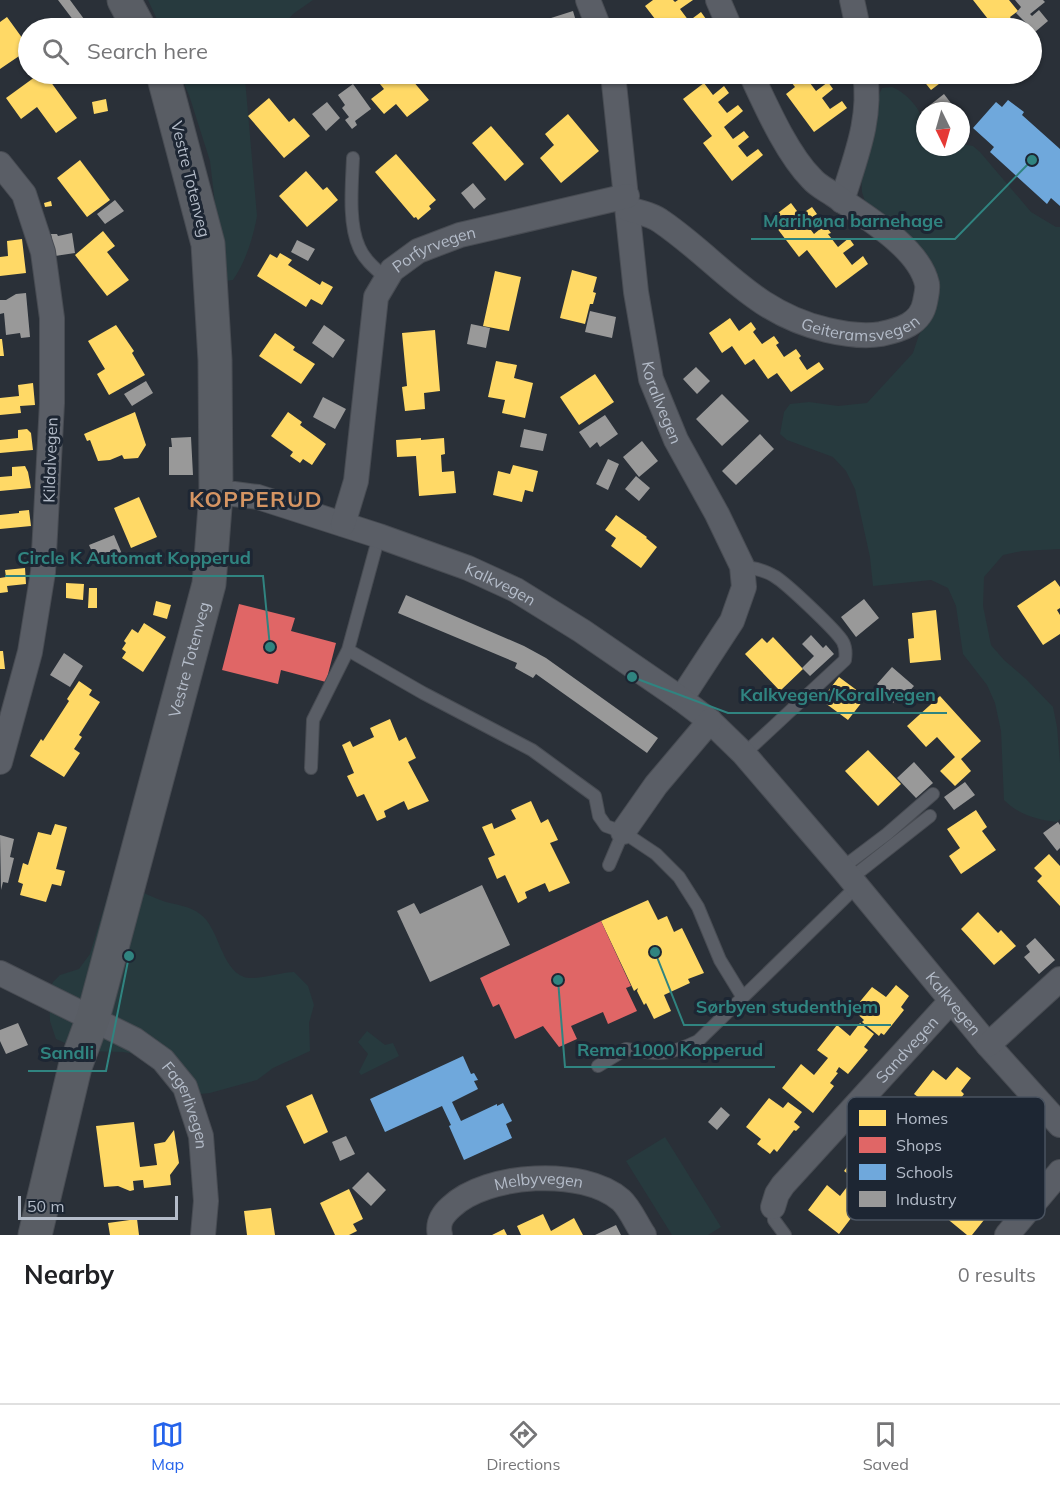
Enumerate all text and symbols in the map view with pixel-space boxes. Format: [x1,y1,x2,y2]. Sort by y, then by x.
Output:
search box [18,18,1042,84]
icon: search [39,35,72,68]
text: Search here [87,37,208,65]
north arrow [916,102,970,156]
street label: Vestre Totenveg [167,119,215,239]
callout: Marihøna barnehage [751,203,955,239]
text: Marihøna barnehage [763,209,943,232]
street label: Porfyrvegen [388,222,478,277]
street label: Geiteramsvegen [799,311,924,345]
street label: Korallvegen [638,360,686,447]
street label: Kildalvegen [39,417,61,503]
district label: KOPPERUD [189,485,323,513]
callout: Circle K Automat Kopperud [5,540,263,576]
text: Circle K Automat Kopperud [17,546,251,569]
street label: Kalkvegen [462,558,540,610]
street label: Vestre Totenveg [164,599,214,719]
callout: Kalkvegen/Korallvegen [728,677,947,713]
text: Kalkvegen/Korallvegen [740,683,936,706]
street label: Kalkvegen [922,967,986,1039]
callout: Sørbyen studenthjem [684,989,891,1025]
text: Sørbyen studenthjem [696,995,878,1018]
street label: Sandvegen [871,1012,942,1087]
callout: Rema 1000 Kopperud [565,1031,775,1067]
callout: Sandli [28,1035,106,1071]
text: Rema 1000 Kopperud [577,1038,763,1061]
text: Sandli [40,1041,94,1064]
street label: Fagerlivegen [158,1057,212,1150]
legend [847,1097,1045,1220]
text: Homes [896,1108,948,1128]
text: Shops [896,1135,942,1155]
text: Schools [896,1162,953,1182]
street label: Melbyvegen [492,1168,585,1194]
text: Industry [896,1189,957,1209]
scale bar [18,1193,178,1220]
text: 50 m [27,1196,64,1216]
text: Nearby [24,1258,114,1291]
text: 0 results [958,1262,1036,1287]
tab: Map [151,1418,184,1474]
tab: Directions [486,1418,560,1474]
tab: Saved [863,1418,909,1474]

